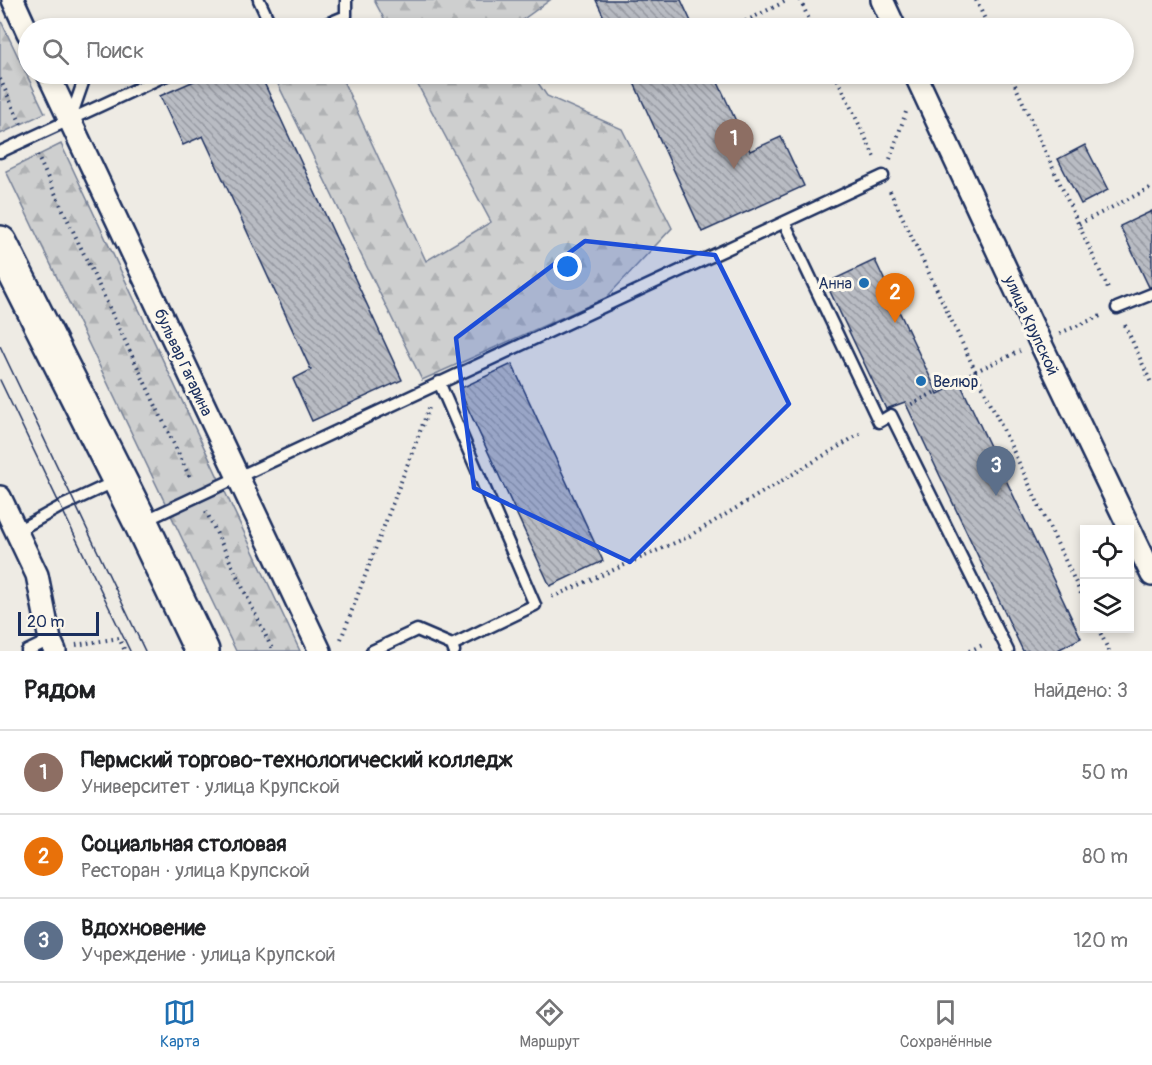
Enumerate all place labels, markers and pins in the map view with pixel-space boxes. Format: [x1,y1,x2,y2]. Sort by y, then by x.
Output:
pin: 1 [714,120,754,169]
place label: Анна [818,274,852,294]
pin: 2 [876,274,914,323]
marker: Анна [857,276,871,290]
place label: Велюр [933,372,978,392]
marker: Велюр [914,374,928,388]
pin: 3 [976,446,1016,496]

